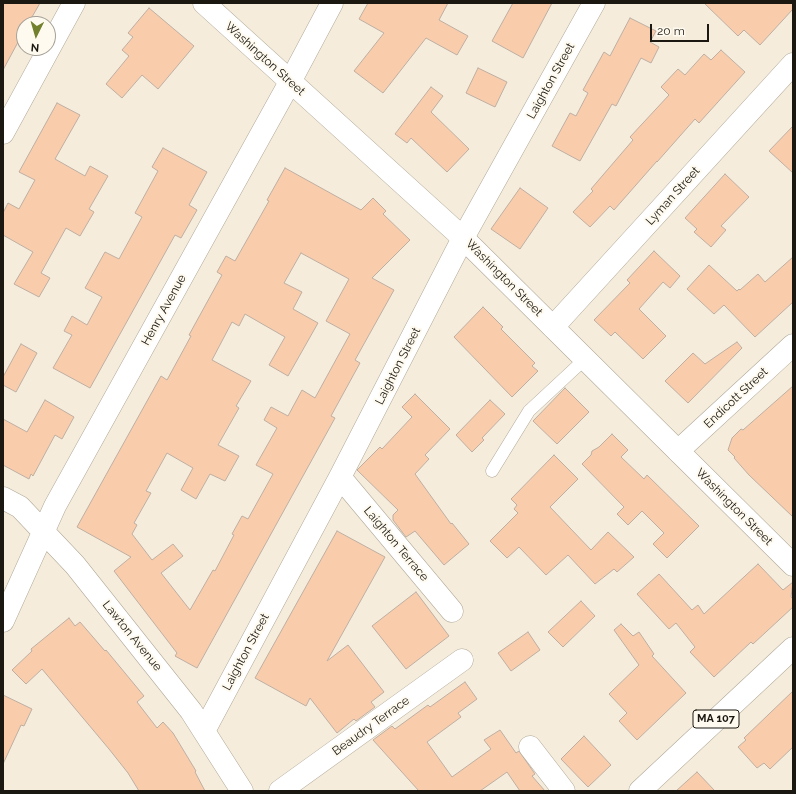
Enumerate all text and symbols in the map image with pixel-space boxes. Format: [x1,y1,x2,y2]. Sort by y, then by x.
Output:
north arrow [16,16,56,56]
scale bar [652,16,711,42]
street label: Washington Street [222,19,308,99]
text: 20 m [657,24,685,38]
street label: Laighton Street [524,40,578,122]
text: N [30,41,40,54]
street label: Lyman Street [643,164,703,228]
street label: Washington Street [463,237,545,319]
street label: Henry Avenue [139,272,189,348]
street label: Laighton Street [372,325,424,407]
street label: Endicott Street [701,365,771,431]
street label: Washington Street [693,466,775,548]
street label: Laighton Terrace [361,504,431,584]
street label: Lawton Avenue [99,598,165,674]
street label: Laighton Street [220,611,272,693]
street label: Beaudry Terrace [330,693,412,759]
road number: MA 107 [693,710,739,728]

